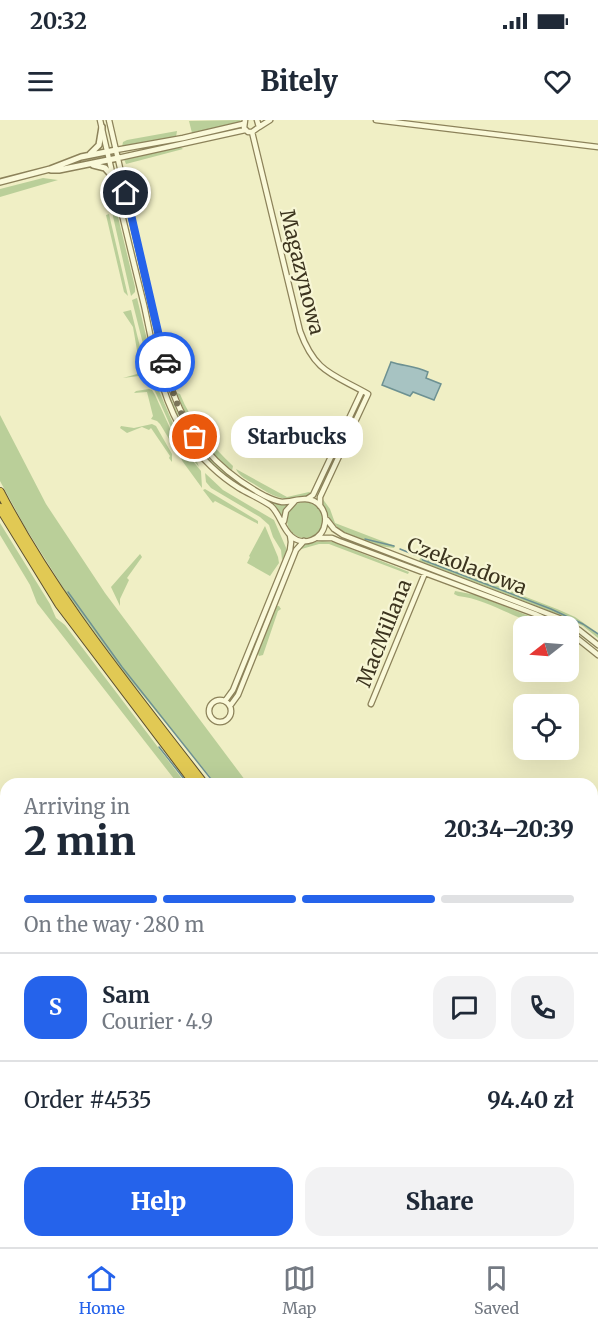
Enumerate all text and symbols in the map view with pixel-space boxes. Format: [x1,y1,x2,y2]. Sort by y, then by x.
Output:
text: 20:32 [30,7,87,35]
text: Bitely [260,64,338,98]
icon: menu [24,65,57,98]
icon: heart [541,65,574,98]
pin [100,167,151,218]
icon: home [109,176,142,209]
street label: Magazynowa [275,207,330,337]
courier [135,332,195,392]
icon: car [149,346,182,379]
pin [169,411,220,462]
callout: Starbucks [231,416,363,458]
icon: bag [178,420,211,453]
text: Starbucks [247,424,347,449]
street label: Czekoladowa [404,531,531,600]
street label: MacMillana [351,575,417,690]
north arrow [513,616,579,682]
map controls [513,616,579,760]
button: locate [513,694,579,760]
text: Arriving in [24,794,130,819]
text: 20:34–20:39 [444,815,574,843]
text: 2 min [24,817,136,866]
text: On the way · 280 m [24,912,204,937]
button: chat [433,976,496,1039]
button: phone [511,976,574,1039]
text: Sam [102,981,150,1009]
text: S [49,993,62,1021]
text: Courier · 4.9 [102,1009,213,1034]
text: Order #4535 [24,1086,152,1114]
text: 94.40 zł [487,1086,574,1114]
button: Help [24,1167,293,1236]
button: Share [305,1167,574,1236]
tab: Home [79,1262,125,1318]
tab: Map [282,1262,316,1318]
tab: Saved [474,1262,519,1318]

